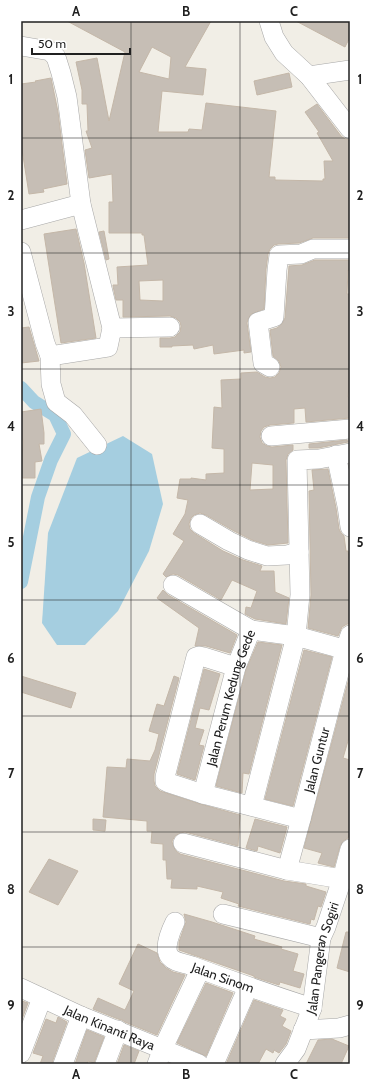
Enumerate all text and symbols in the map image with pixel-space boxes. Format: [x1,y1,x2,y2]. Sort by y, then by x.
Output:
text: A [72,3,81,19]
text: B [182,3,190,19]
text: C [290,3,298,19]
scale bar [32,30,130,56]
text: 50 m [38,36,66,51]
text: 1 [9,71,13,87]
text: 1 [358,71,362,87]
text: 2 [8,187,15,203]
text: 2 [357,187,364,203]
text: 3 [7,303,15,319]
text: 3 [356,303,364,319]
text: 4 [7,418,15,434]
text: 4 [356,418,364,434]
text: 5 [8,534,15,550]
text: 5 [357,534,364,550]
street label: Jalan Perum Kedung Gede [202,627,258,769]
text: 6 [7,650,15,666]
text: 6 [356,650,364,666]
street label: Jalan Guntur [300,725,333,795]
text: 7 [8,765,15,781]
text: 7 [357,765,364,781]
text: 8 [7,881,15,897]
text: 8 [356,881,364,897]
street label: Jalan Pangeran Sogiri [302,900,342,1017]
street label: Jalan Sinom [189,958,256,996]
text: 9 [7,997,15,1013]
text: 9 [356,997,364,1013]
street label: Jalan Kinanti Raya [61,1001,158,1054]
text: A [72,1066,81,1082]
text: B [182,1066,190,1082]
text: C [290,1066,298,1082]

